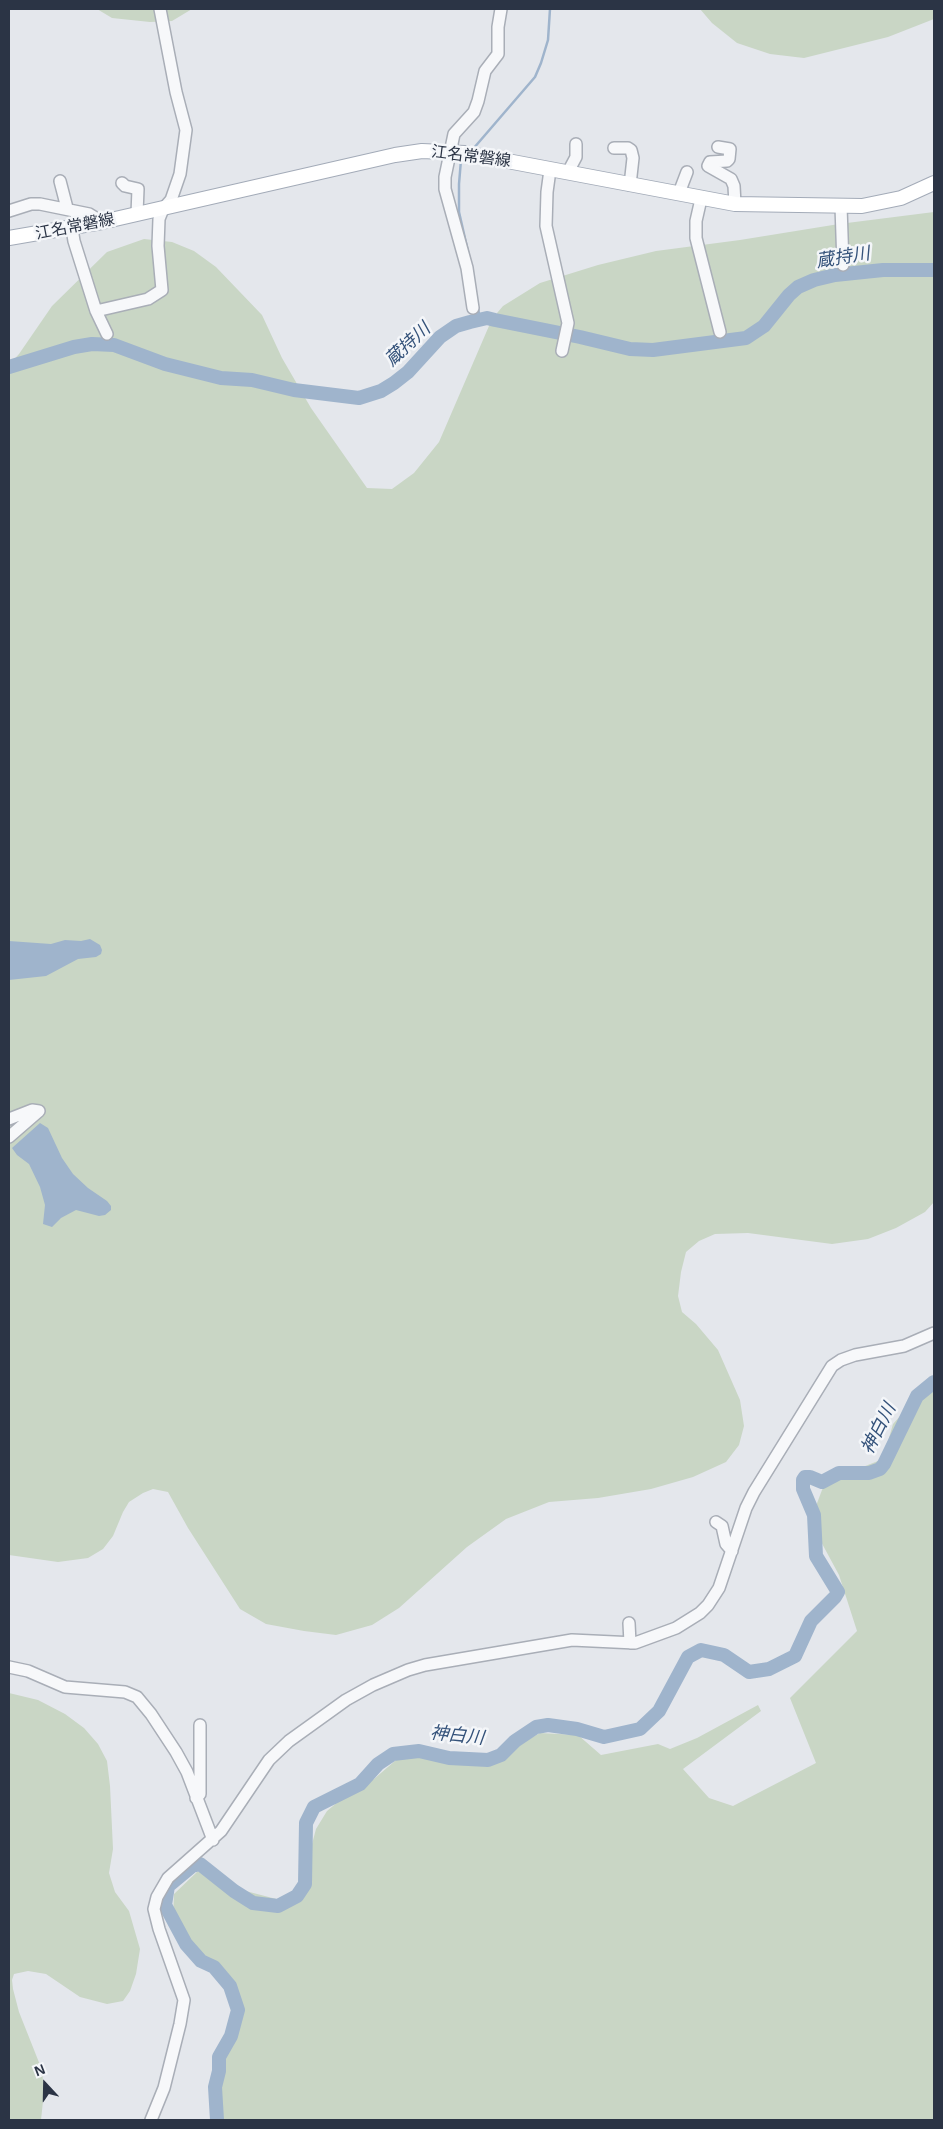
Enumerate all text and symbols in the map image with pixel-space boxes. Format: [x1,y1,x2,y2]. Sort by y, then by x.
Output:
street label: 江名常磐線 [430,143,512,171]
street label: 江名常磐線 [34,210,116,244]
water label: 蔵持川 [815,243,871,273]
water label: 蔵持川 [381,319,435,371]
water label: 神白川 [857,1400,901,1458]
water label: 神白川 [429,1722,485,1750]
north arrow [20,2059,70,2109]
text: N [32,2061,47,2079]

